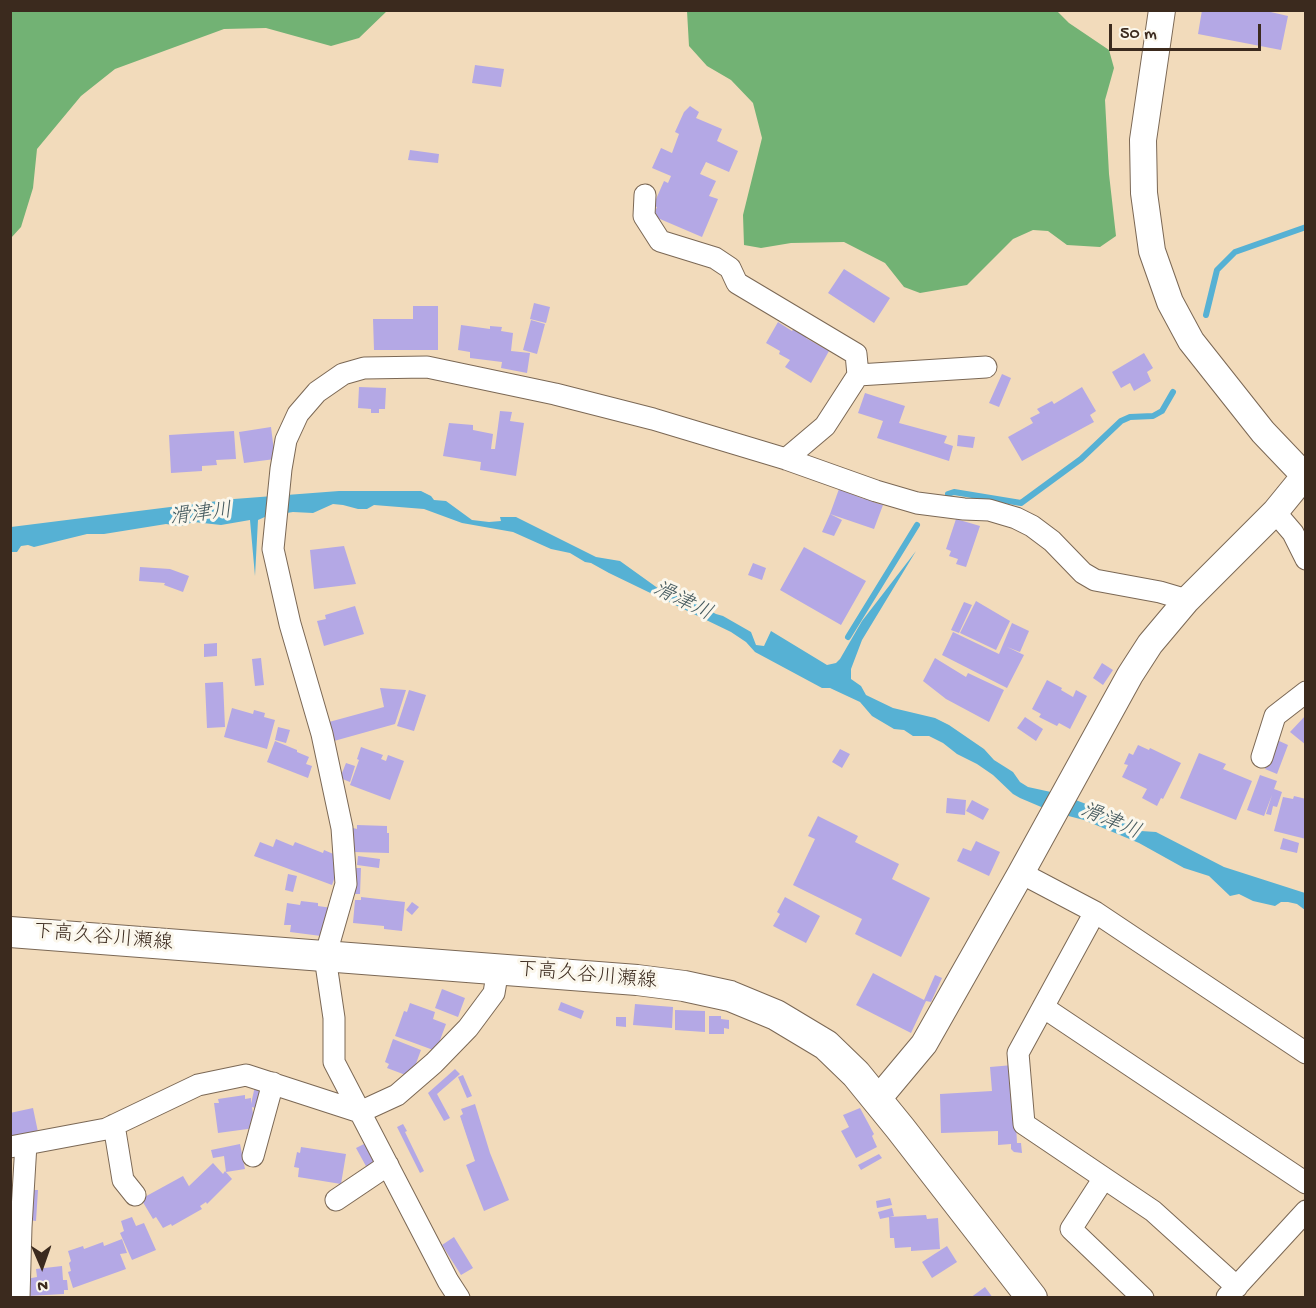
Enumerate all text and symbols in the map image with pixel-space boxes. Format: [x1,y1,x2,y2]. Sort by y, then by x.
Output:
scale bar [1112,12,1264,50]
text: 50 m [1120,24,1157,45]
water label: 滑津川 [168,500,234,532]
water label: 滑津川 [648,578,716,628]
water label: 滑津川 [1076,799,1144,847]
street label: 下高久谷川瀬線 [32,921,174,957]
street label: 下高久谷川瀬線 [516,959,658,995]
north arrow [12,1236,72,1296]
text: N [37,1275,48,1294]

